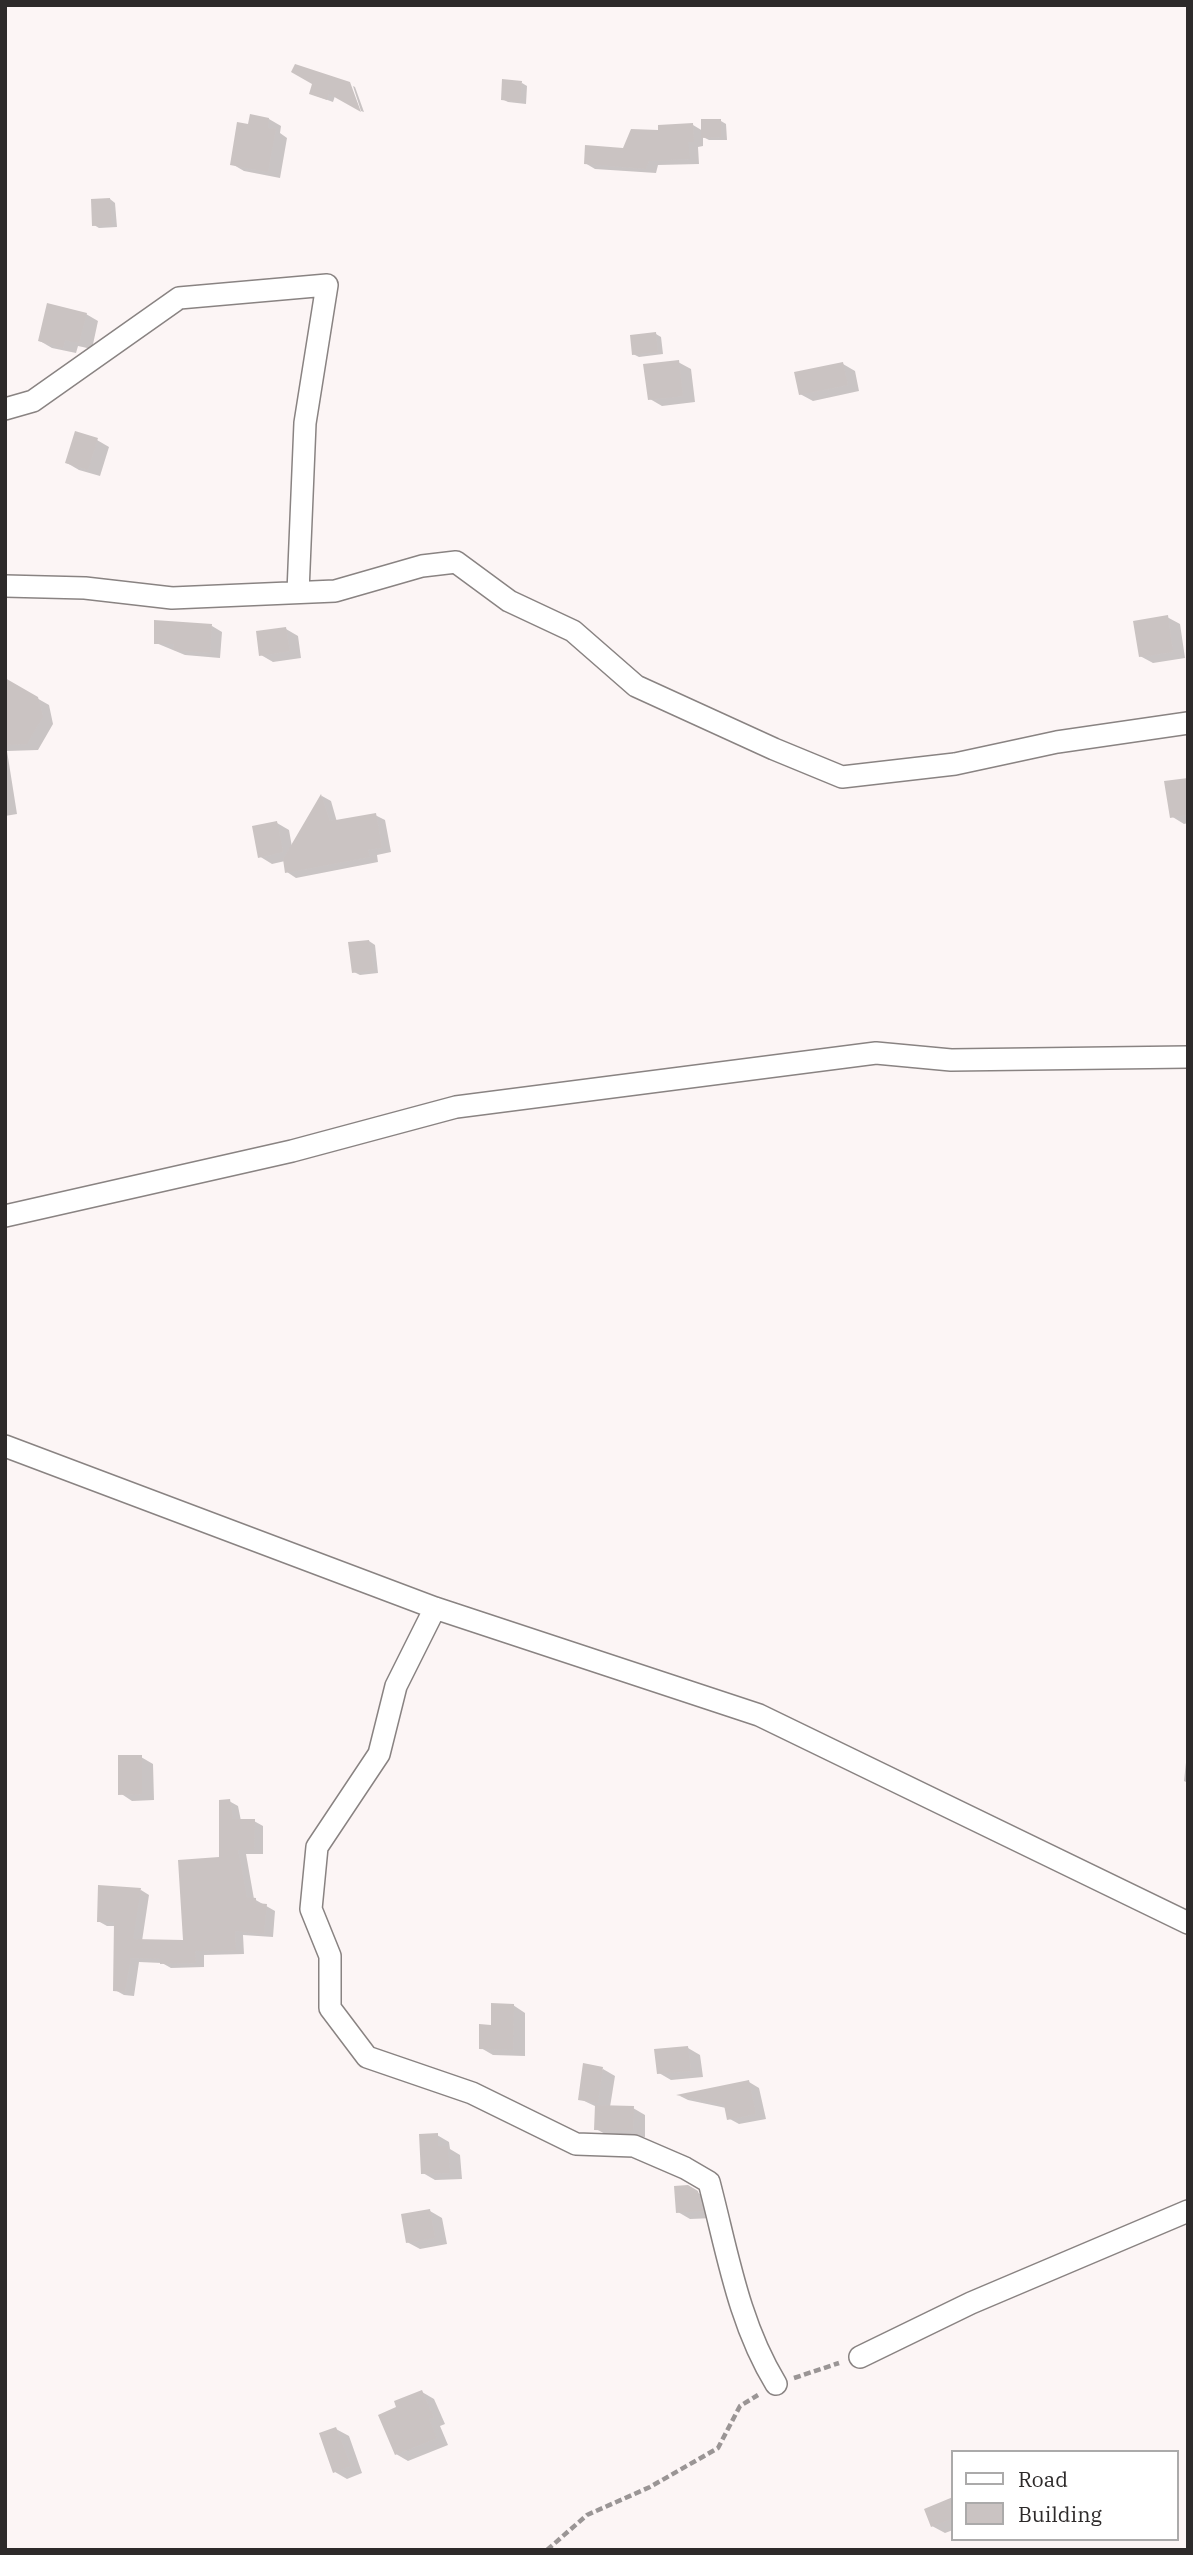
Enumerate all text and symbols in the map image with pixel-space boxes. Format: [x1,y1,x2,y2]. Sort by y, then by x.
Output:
legend [951,2450,1179,2541]
text: Road [1018,2465,1068,2493]
text: Building [1018,2500,1102,2528]

